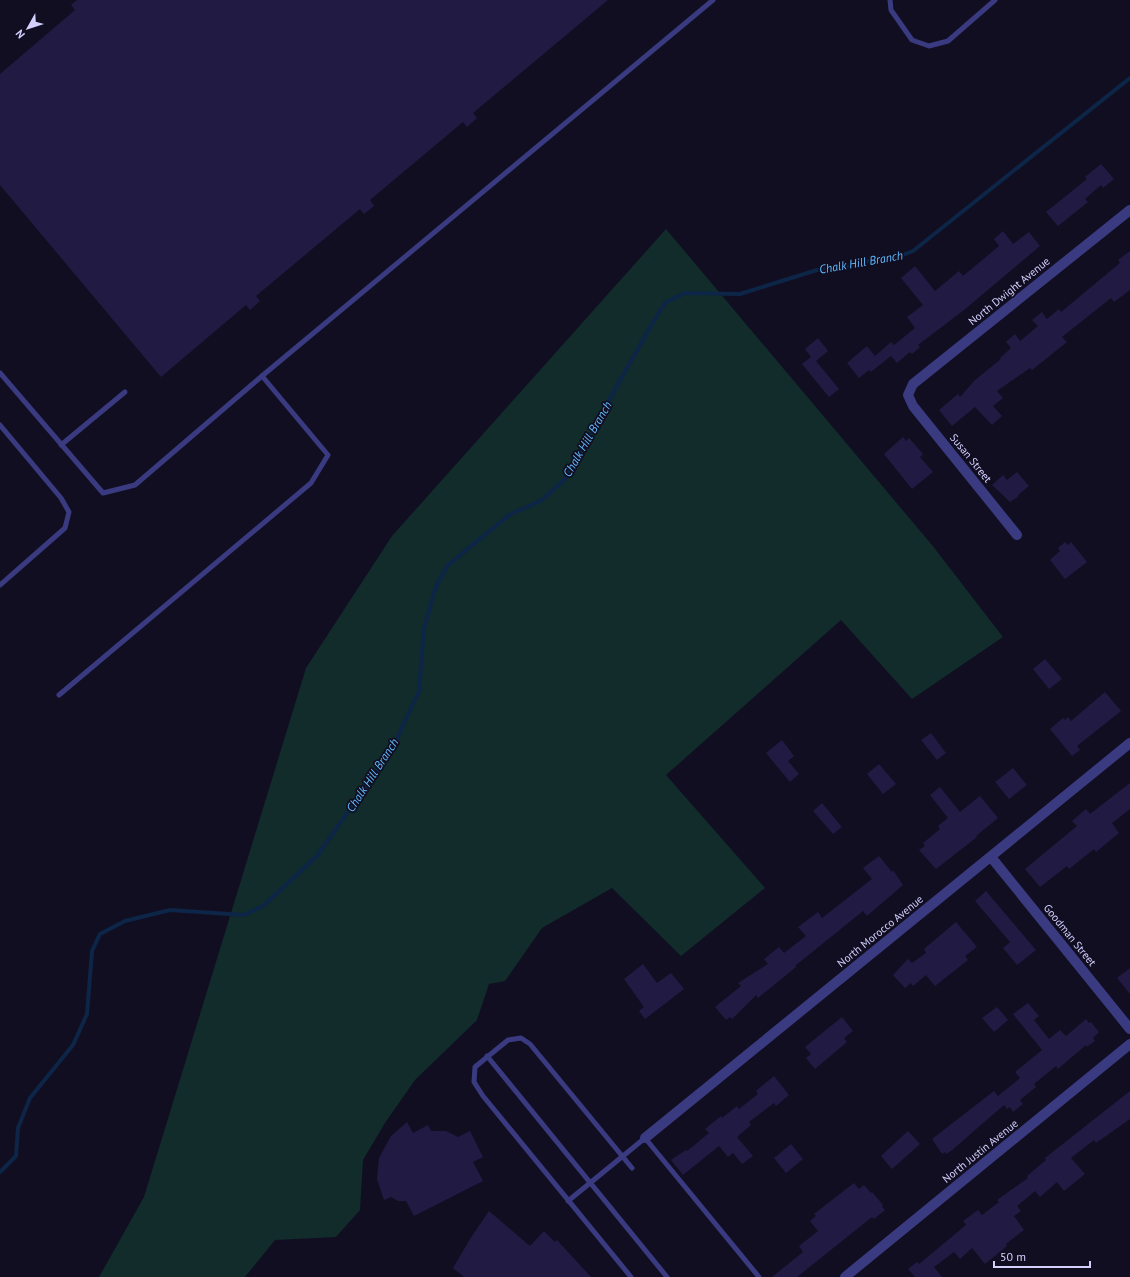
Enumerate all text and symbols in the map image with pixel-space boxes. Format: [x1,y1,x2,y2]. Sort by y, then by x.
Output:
north arrow [8,8,48,48]
text: N [13,27,28,42]
water label: Chalk Hill Branch [818,247,904,277]
street label: North Dwight Avenue [965,254,1053,328]
water label: Chalk Hill Branch [559,399,615,479]
street label: Susan Street [947,431,995,486]
water label: Chalk Hill Branch [343,735,401,815]
street label: North Morocco Avenue [834,892,926,970]
street label: Goodman Street [1041,901,1099,969]
street label: North Justin Avenue [939,1116,1021,1186]
scale bar [994,1243,1090,1269]
text: 50 m [1000,1249,1026,1264]

